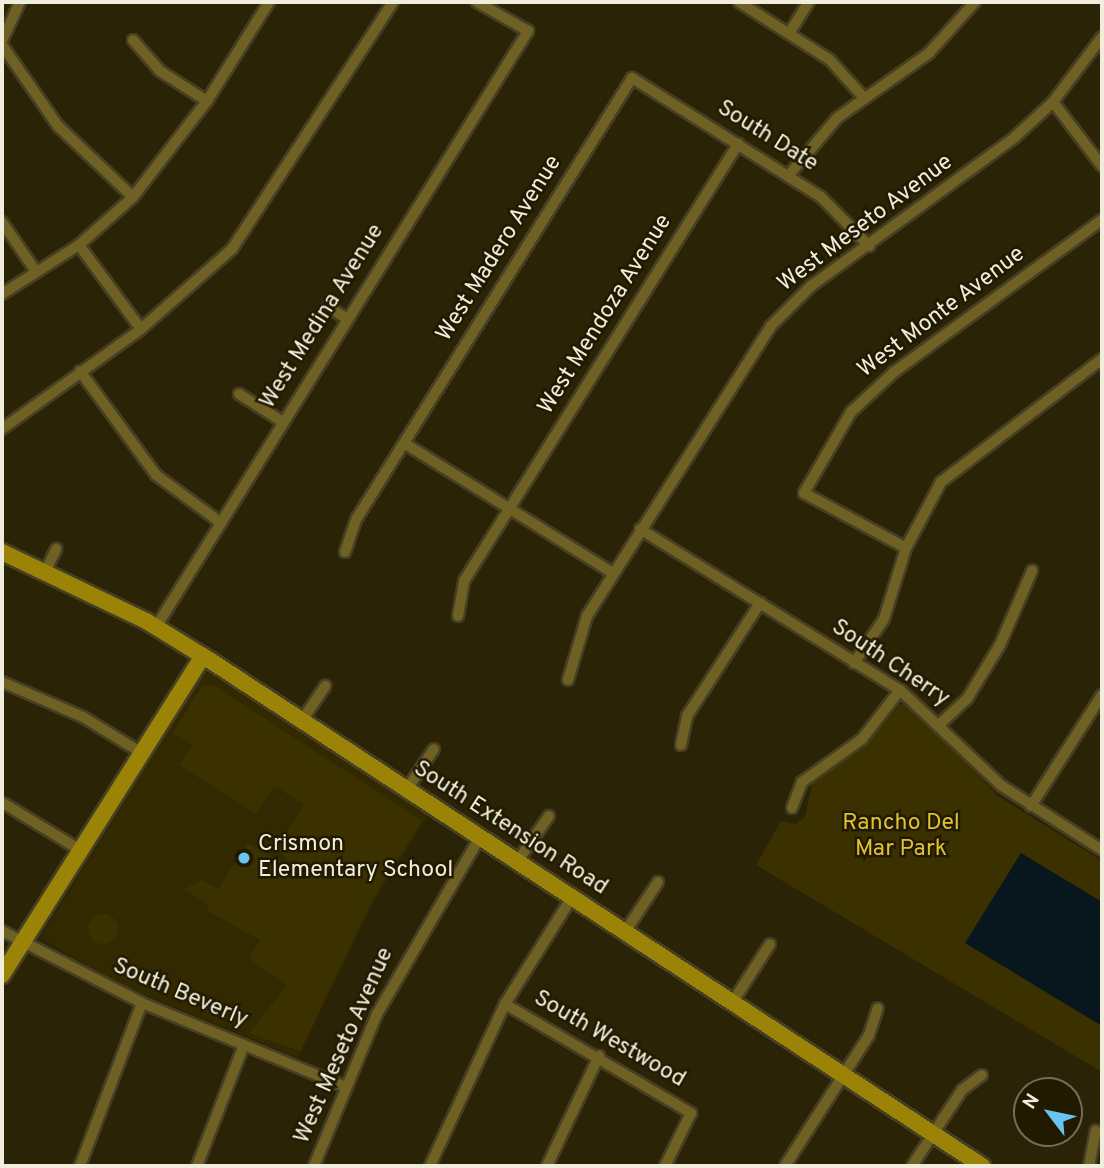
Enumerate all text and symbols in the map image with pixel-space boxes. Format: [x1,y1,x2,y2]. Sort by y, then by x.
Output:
street label: South Date [712,95,822,179]
street label: West Meseto Avenue [773,149,959,299]
street label: West Madero Avenue [431,151,569,347]
street label: West Mendoza Avenue [533,209,679,421]
street label: West Medina Avenue [255,219,391,415]
street label: West Monte Avenue [853,241,1031,385]
street label: South Cherry [826,614,954,714]
street label: South Extension Road [408,756,612,902]
park label: Rancho Del Mar Park [842,810,960,864]
place label: Crismon Elementary School [258,831,453,885]
marker: Crismon Elementary School [236,850,252,866]
street label: West Meseto Avenue [289,943,401,1149]
street label: South Beverly [108,953,252,1035]
street label: South Westwood [528,985,690,1095]
north arrow [1013,1077,1083,1147]
text: N [1018,1090,1046,1114]

